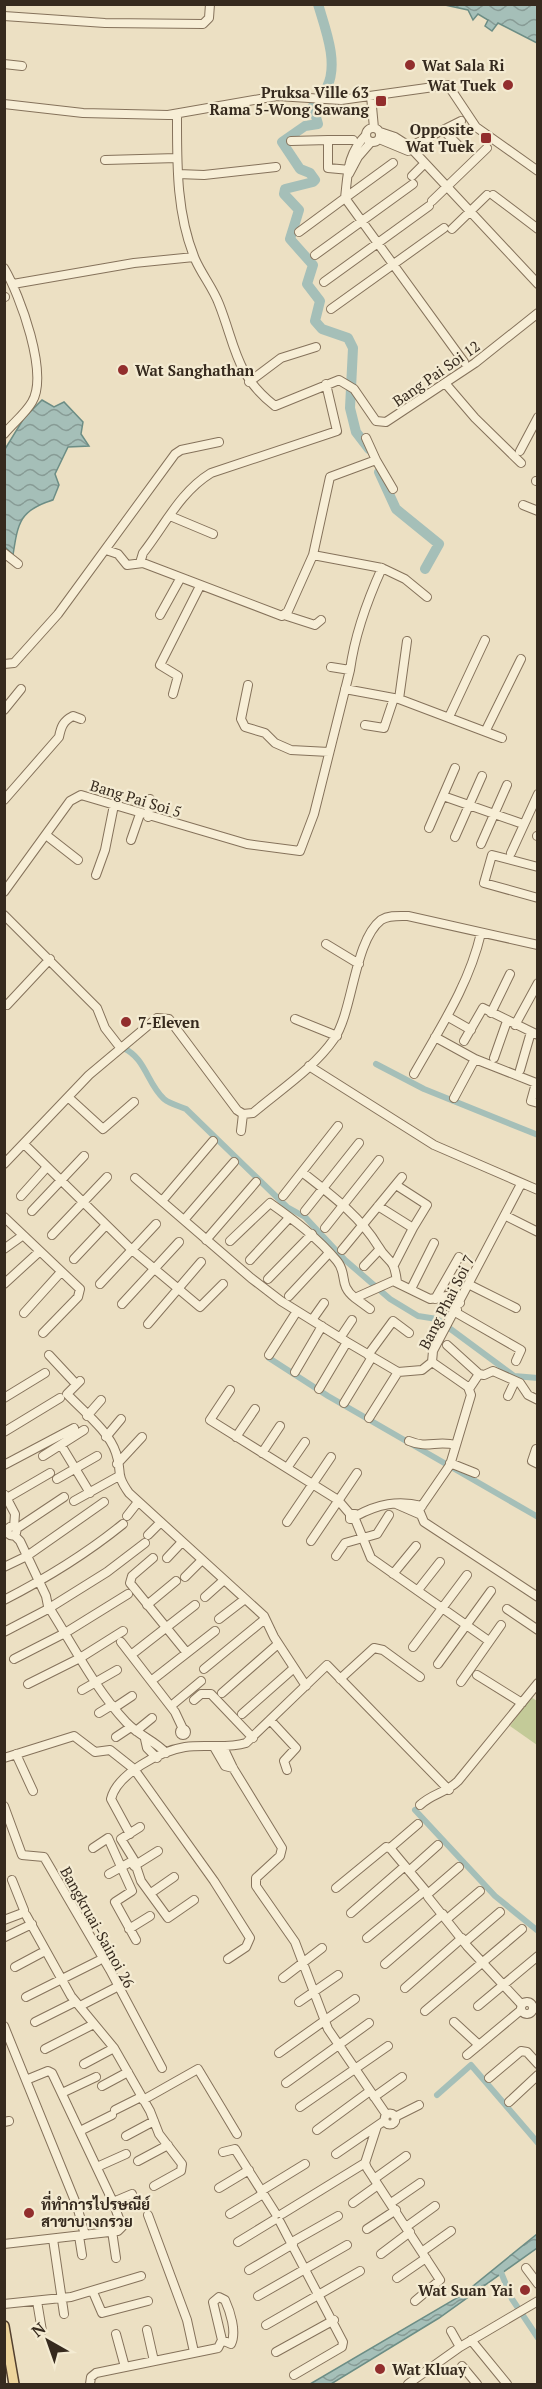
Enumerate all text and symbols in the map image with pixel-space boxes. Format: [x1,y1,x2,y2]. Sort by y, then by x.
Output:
place label: Wat Sala Ri [422,55,504,75]
marker: Wat Sala Ri [403,58,417,72]
place label: Wat Tuek [427,75,496,95]
marker: Wat Tuek [501,78,515,92]
place label: Pruksa Ville 63 Rama 5-Wong Sawang [210,82,370,119]
marker: Pruksa Ville 63 Rama 5-Wong Sawang [374,94,388,108]
place label: Opposite Wat Tuek [405,119,474,156]
marker: Opposite Wat Tuek [479,131,493,145]
street label: Bang Pai Soi 12 [388,335,484,411]
place label: Wat Sanghathan [135,360,255,380]
marker: Wat Sanghathan [116,363,130,377]
street label: Bang Pai Soi 5 [88,775,184,821]
place label: 7-Eleven [138,1012,200,1032]
marker: 7-Eleven [119,1015,133,1029]
street label: Bang Phai Soi 7 [414,1251,478,1353]
street label: Bangkruai-Sainoi 26 [56,1863,140,1991]
place label: ที่ทำการไปรษณีย์ สาขาบางกรวย [41,2190,151,2231]
marker: ที่ทำการไปรษณีย์ สาขาบางกรวย [22,2206,36,2220]
place label: Wat Suan Yai [418,2280,513,2300]
marker: Wat Suan Yai [518,2283,532,2297]
north arrow [18,2311,78,2371]
text: N [27,2317,50,2342]
place label: Wat Kluay [392,2359,467,2379]
marker: Wat Kluay [373,2362,387,2376]

